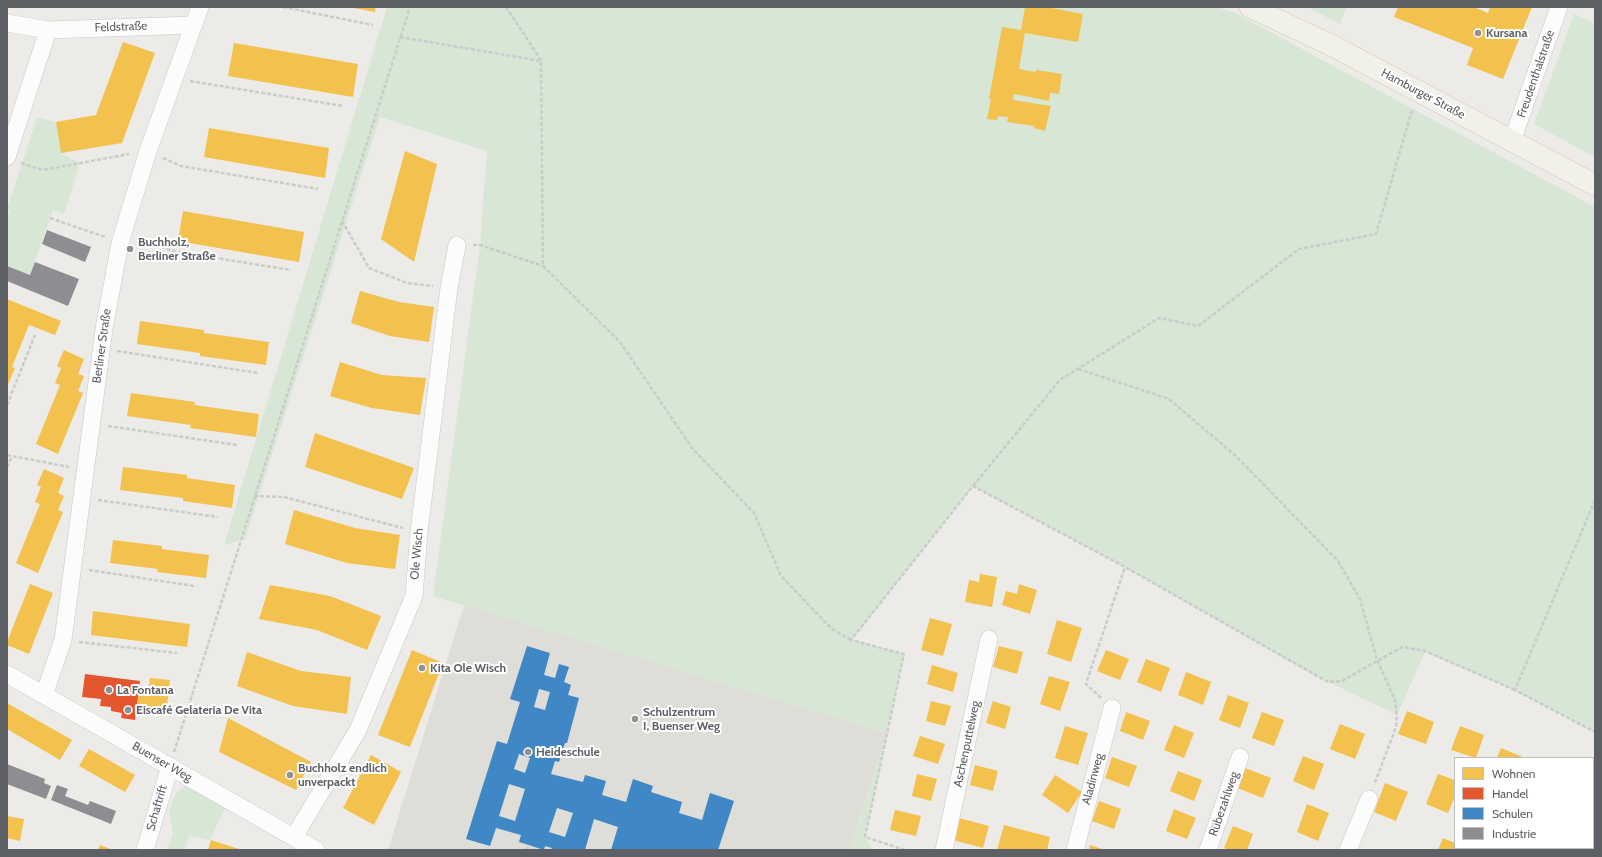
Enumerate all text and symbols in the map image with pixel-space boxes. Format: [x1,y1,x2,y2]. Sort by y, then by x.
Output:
street label: Feldstraße [94,19,148,35]
place label: Kursana [1486,26,1527,40]
marker: Kursana [1473,28,1483,38]
street label: Freudenthalstraße [1514,28,1558,120]
street label: Hamburger Straße [1378,66,1468,122]
place label: Buchholz, Berliner Straße [138,235,216,263]
marker: Buchholz, Berliner Straße [125,244,135,254]
street label: Berliner Straße [90,308,114,384]
street label: Ole Wisch [408,528,426,580]
place label: Kita Ole Wisch [430,661,506,675]
marker: Kita Ole Wisch [417,663,427,673]
place label: La Fontana [117,683,174,697]
marker: La Fontana [104,685,114,695]
street label: Aschenputtelweg [951,700,983,788]
place label: Eiscafé Gelateria De Vita [136,703,262,717]
marker: Eiscafé Gelateria De Vita [123,705,133,715]
place label: Schulzentrum I, Buenser Weg [643,705,720,733]
marker: Schulzentrum I, Buenser Weg [630,714,640,724]
street label: Buenser Weg [129,739,195,785]
place label: Heideschule [536,745,600,759]
marker: Heideschule [523,747,533,757]
street label: Aladinweg [1079,752,1107,806]
legend [1454,757,1594,849]
place label: Buchholz endlich unverpackt [298,761,387,789]
text: Wohnen [1492,766,1536,781]
marker: Buchholz endlich unverpackt [285,770,295,780]
street label: Rübezahlweg [1206,770,1242,838]
street label: Schaftrift [144,783,170,833]
text: Handel [1492,786,1528,801]
text: Schulen [1492,806,1533,821]
text: Industrie [1492,826,1536,841]

